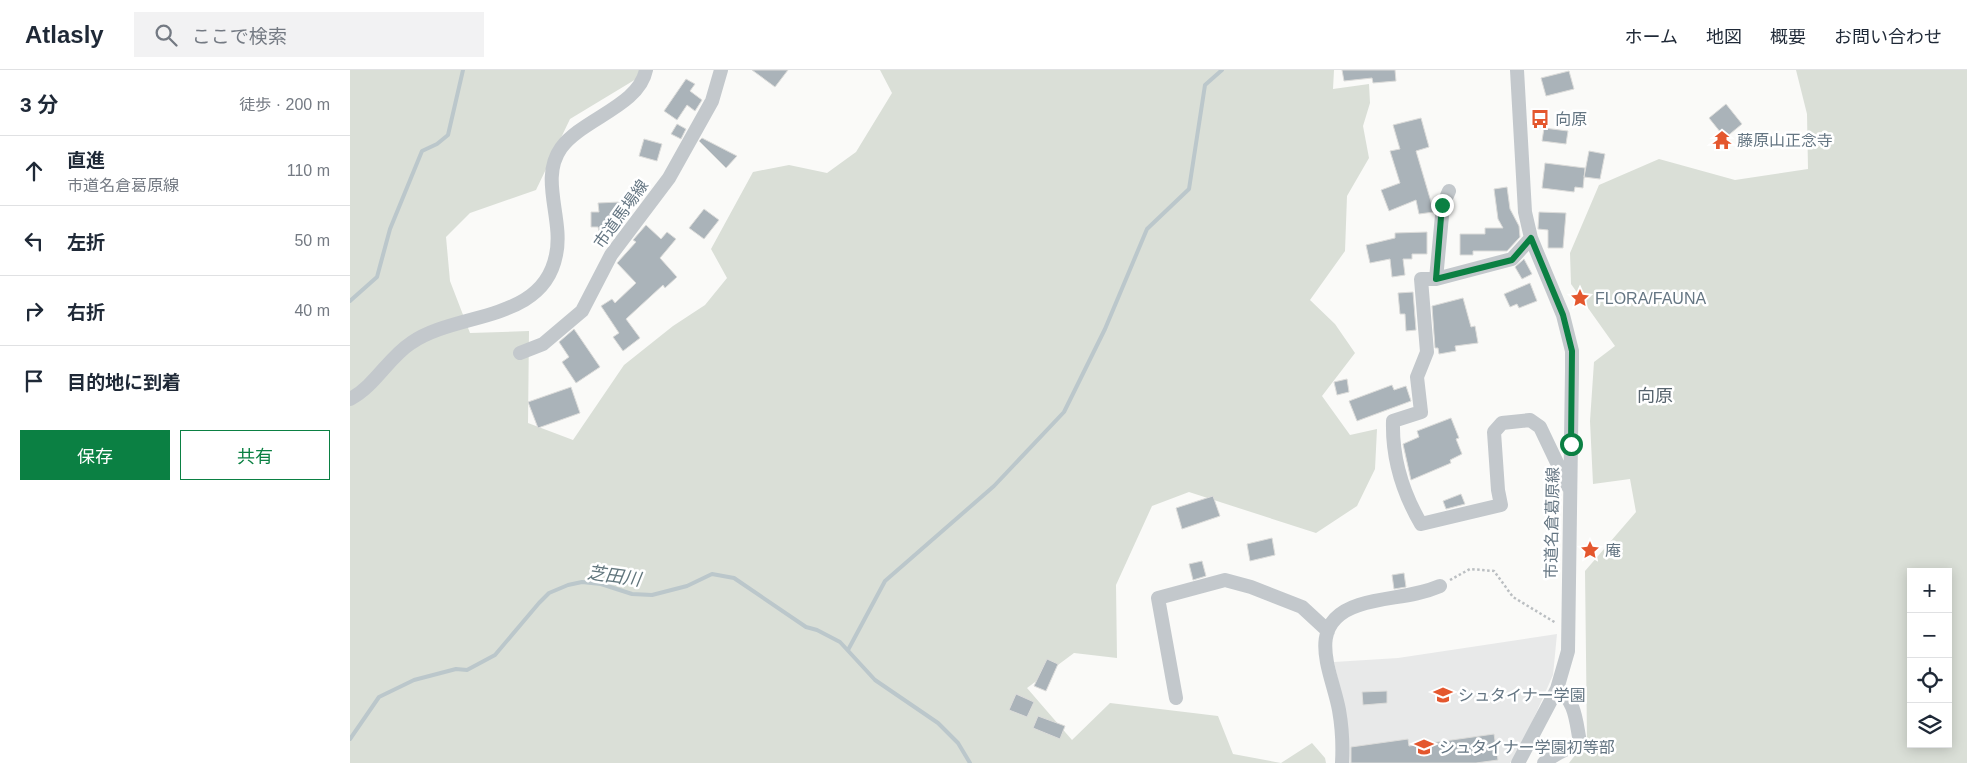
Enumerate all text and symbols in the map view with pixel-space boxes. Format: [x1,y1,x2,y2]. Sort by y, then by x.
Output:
search box [134,12,484,57]
text: Atlasly [25,21,104,48]
icon: search [152,21,180,49]
text: ここで検索 [192,26,287,47]
text: ホーム [1625,27,1678,47]
text: 地図 [1706,27,1742,47]
text: 概要 [1770,27,1806,47]
text: お問い合わせ [1834,27,1942,47]
text: 3 分 [20,93,59,116]
text: 徒歩 · 200 m [239,96,330,113]
bus stop icon: 向原 [1529,108,1551,130]
place label: 向原 [1555,111,1587,128]
temple icon: 藤原山正念寺 [1711,129,1733,151]
place label: 藤原山正念寺 [1737,132,1833,149]
text: 直進 [67,150,105,171]
icon: ahead [20,157,48,185]
text: 110 m [287,162,330,179]
text: 市道名倉葛原線 [67,177,179,194]
street label: 市道馬場線 [591,177,651,251]
route end [1431,194,1454,217]
icon: left [20,227,48,255]
text: 左折 [67,232,105,253]
text: 50 m [294,232,330,249]
place icon: FLORA/FAUNA [1569,287,1591,309]
place label: FLORA/FAUNA [1595,290,1706,307]
icon: right [20,297,48,325]
text: 右折 [67,302,105,323]
text: 40 m [294,302,330,319]
icon: arrive [20,367,48,395]
text: 目的地に到着 [67,372,181,393]
district label: 向原 [1637,386,1673,406]
button: 保存 [20,430,170,480]
button: 共有 [180,430,330,480]
route start [1560,433,1583,456]
street label: 市道名倉葛原線 [1543,467,1561,579]
place icon: 庵 [1579,539,1601,561]
place label: 庵 [1605,542,1621,559]
water label: 芝田川 [586,562,644,590]
map controls [1907,568,1952,748]
button: + [1907,568,1952,613]
button: − [1907,613,1952,658]
button: locate [1907,658,1952,703]
school or university icon: シュタイナー学園 [1432,684,1454,706]
place label: シュタイナー学園 [1458,687,1586,704]
button: layers [1907,703,1952,748]
school or university icon: シュタイナー学園初等部 [1413,736,1435,758]
place label: シュタイナー学園初等部 [1439,739,1615,756]

